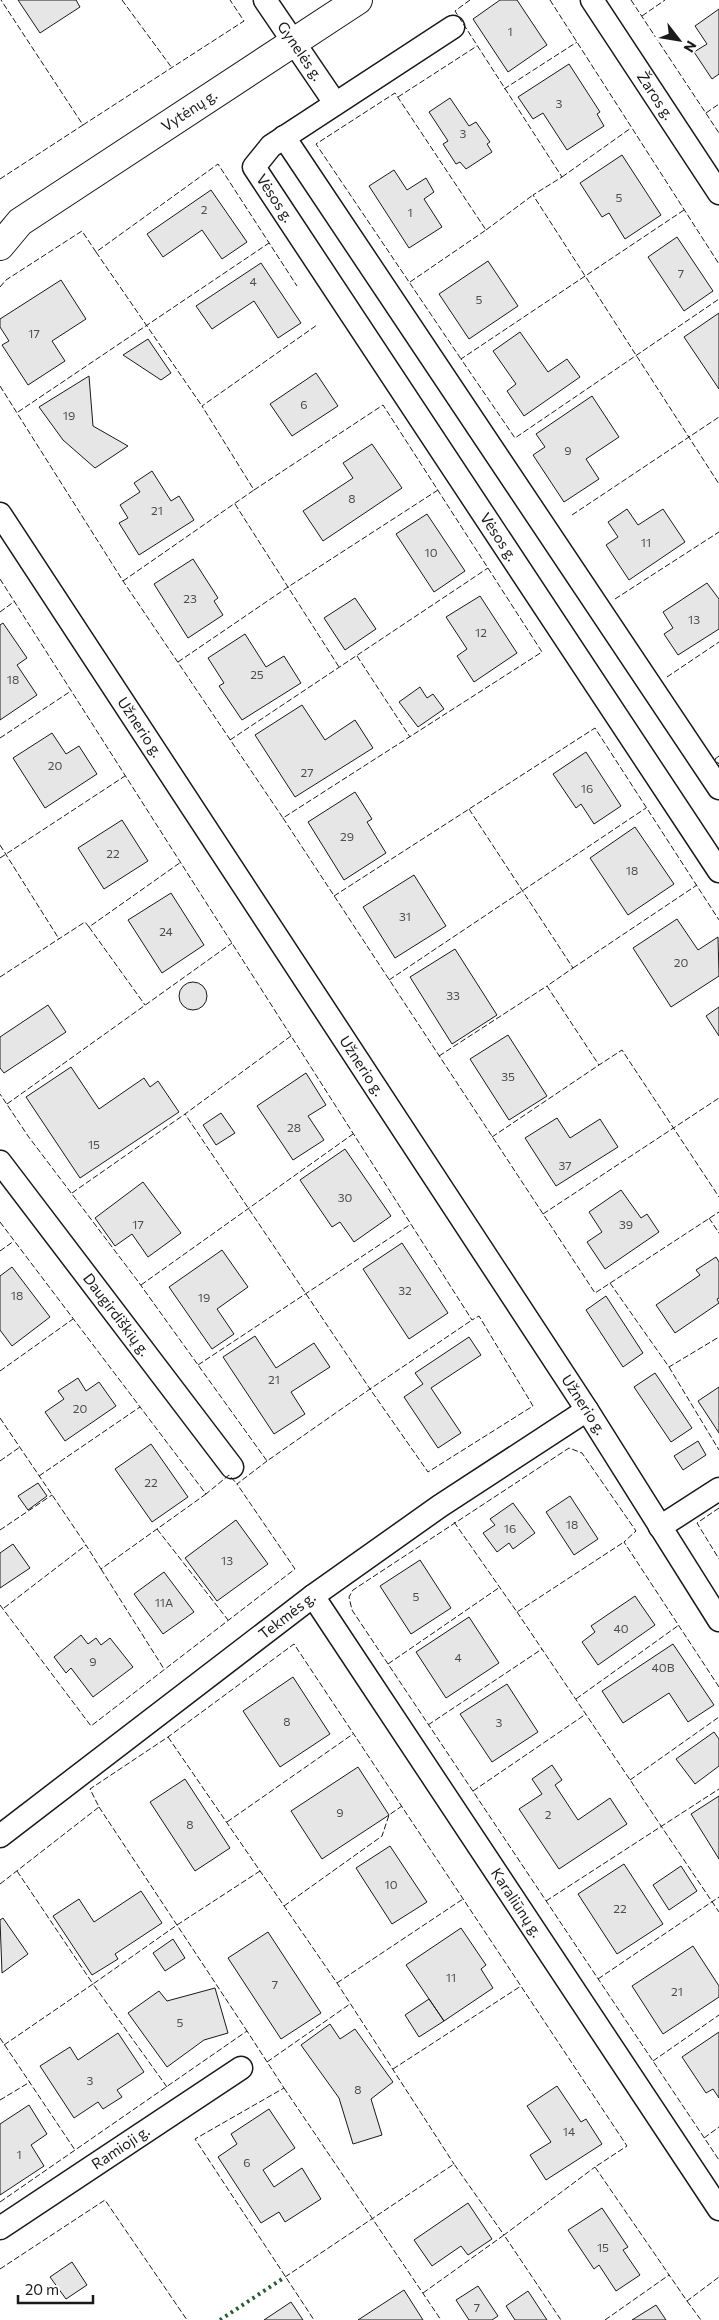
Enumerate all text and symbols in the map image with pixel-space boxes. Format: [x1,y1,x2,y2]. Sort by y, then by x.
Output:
north arrow [654,15,704,65]
street label: Gynelės g. [274,18,327,84]
house number: 1 [507,24,513,38]
text: N [681,38,701,56]
street label: Žaros g. [634,68,678,123]
street label: Vytėnų g. [158,85,220,135]
house number: 3 [556,96,563,110]
house number: 3 [460,126,467,140]
street label: Vėsos g. [253,170,298,225]
house number: 5 [616,190,623,204]
house number: 2 [201,202,208,216]
house number: 1 [407,205,413,219]
house number: 7 [678,266,684,280]
house number: 4 [249,274,257,288]
house number: 5 [476,292,483,306]
house number: 17 [28,326,40,340]
house number: 6 [300,397,308,411]
house number: 19 [63,408,75,422]
house number: 9 [564,443,572,457]
house number: 8 [348,491,356,505]
house number: 21 [151,503,163,517]
street label: Vėsos g. [477,509,522,564]
house number: 11 [641,535,651,549]
house number: 10 [425,545,438,559]
house number: 23 [183,591,197,605]
house number: 13 [688,612,700,626]
house number: 12 [475,625,487,639]
house number: 25 [250,667,264,681]
house number: 18 [7,672,19,686]
street label: Užnerio g. [114,693,167,760]
house number: 20 [48,758,62,772]
house number: 27 [301,765,313,779]
house number: 16 [581,781,593,795]
house number: 29 [340,829,354,843]
house number: 22 [106,846,120,860]
house number: 18 [626,863,638,877]
house number: 31 [399,909,411,923]
house number: 24 [159,924,173,938]
house number: 20 [674,955,688,969]
house number: 33 [446,988,460,1002]
street label: Užnerio g. [336,1032,389,1099]
house number: 35 [501,1069,515,1083]
house number: 28 [287,1120,301,1134]
house number: 15 [88,1137,100,1151]
house number: 37 [558,1158,572,1172]
house number: 30 [338,1190,353,1204]
house number: 17 [132,1217,144,1231]
house number: 39 [619,1217,633,1231]
street label: Daugirdiškių g. [80,1269,154,1359]
house number: 32 [398,1283,412,1297]
house number: 18 [11,1288,23,1302]
house number: 19 [198,1290,210,1304]
street label: Užnerio g. [558,1371,610,1438]
house number: 21 [268,1372,280,1386]
house number: 20 [73,1401,87,1415]
house number: 22 [144,1475,158,1489]
house number: 18 [566,1517,578,1531]
house number: 16 [504,1521,516,1535]
house number: 13 [221,1553,233,1567]
street label: Tekmės g. [255,1587,319,1642]
house number: 5 [413,1589,420,1603]
house number: 11A [155,1595,173,1609]
house number: 40 [613,1621,629,1635]
house number: 4 [454,1650,462,1664]
house number: 9 [89,1654,97,1668]
house number: 40B [652,1660,675,1674]
house number: 8 [283,1714,291,1728]
house number: 3 [496,1715,503,1729]
house number: 9 [336,1805,344,1819]
house number: 2 [545,1807,552,1821]
house number: 8 [186,1817,194,1831]
street label: Karaliūnų g. [488,1864,546,1940]
house number: 10 [385,1877,398,1891]
house number: 22 [613,1901,627,1915]
house number: 11 [446,1970,456,1984]
house number: 7 [272,1977,278,1991]
house number: 21 [671,1984,683,1998]
house number: 5 [177,2015,184,2029]
house number: 3 [87,2073,94,2087]
house number: 8 [354,2082,362,2096]
street label: Ramioji g. [88,2121,153,2173]
house number: 14 [563,2124,575,2138]
house number: 1 [16,2147,22,2161]
house number: 6 [243,2155,251,2169]
house number: 15 [597,2240,609,2254]
scale bar [18,2272,92,2304]
text: 20 m [25,2280,59,2298]
house number: 7 [474,2300,480,2314]

